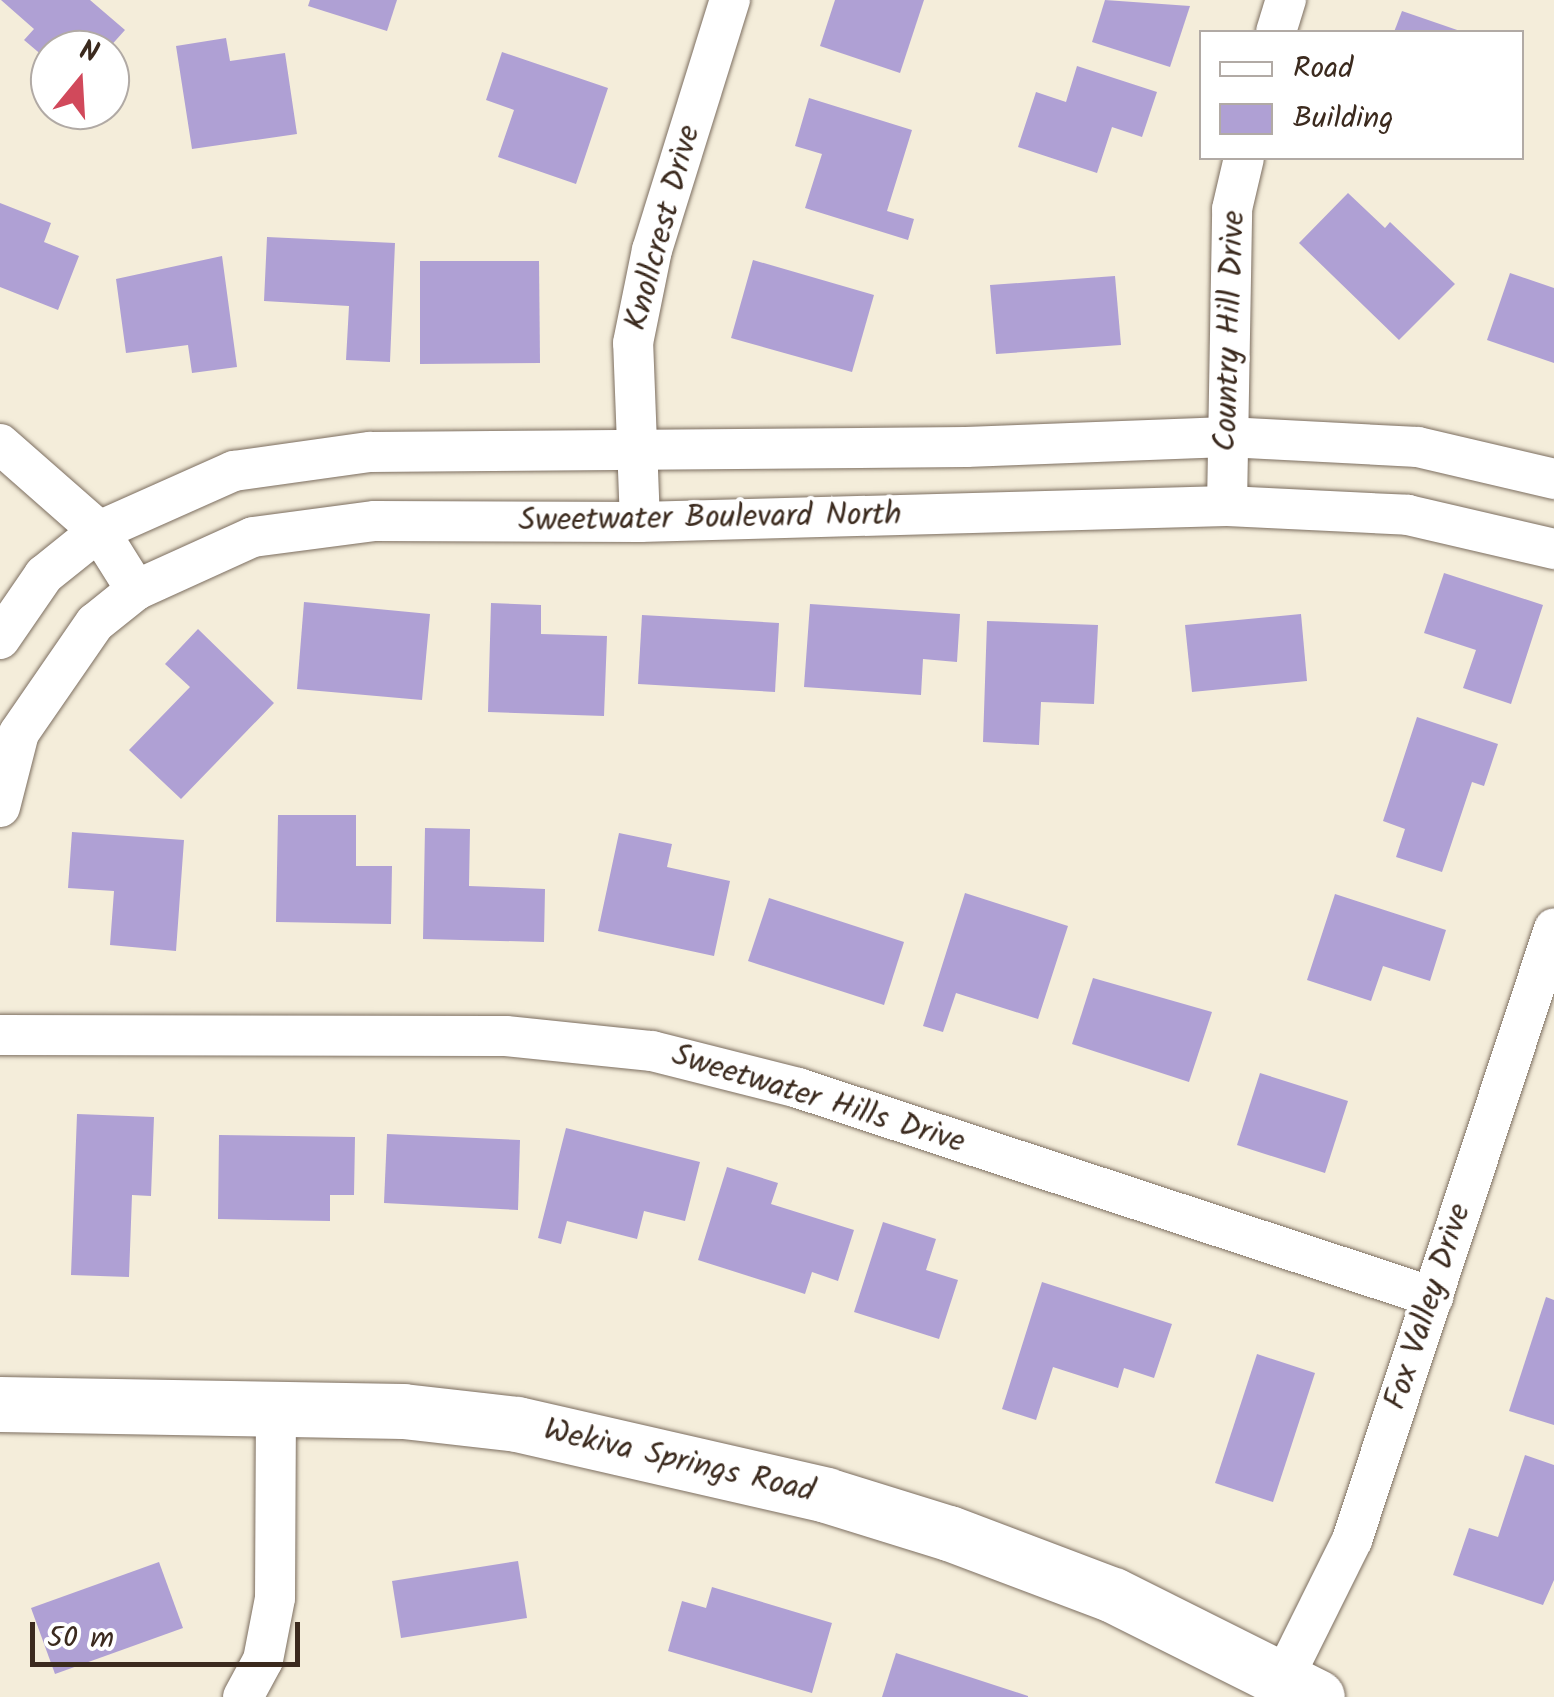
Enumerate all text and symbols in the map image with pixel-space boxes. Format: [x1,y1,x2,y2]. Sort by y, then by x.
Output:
text: N [73,29,104,77]
north arrow [30,30,130,130]
legend [1199,30,1524,160]
text: Road [1293,45,1353,93]
text: Building [1293,95,1393,143]
street label: Knollcrest Drive [618,121,710,335]
street label: Country Hill Drive [1208,210,1254,452]
street label: Sweetwater Boulevard North [518,496,902,542]
street label: Sweetwater Hills Drive [667,1037,969,1163]
street label: Fox Valley Drive [1378,1199,1480,1415]
street label: Wekiva Springs Road [540,1412,818,1512]
scale bar [35,1602,305,1664]
text: 50 m [47,1615,114,1663]

